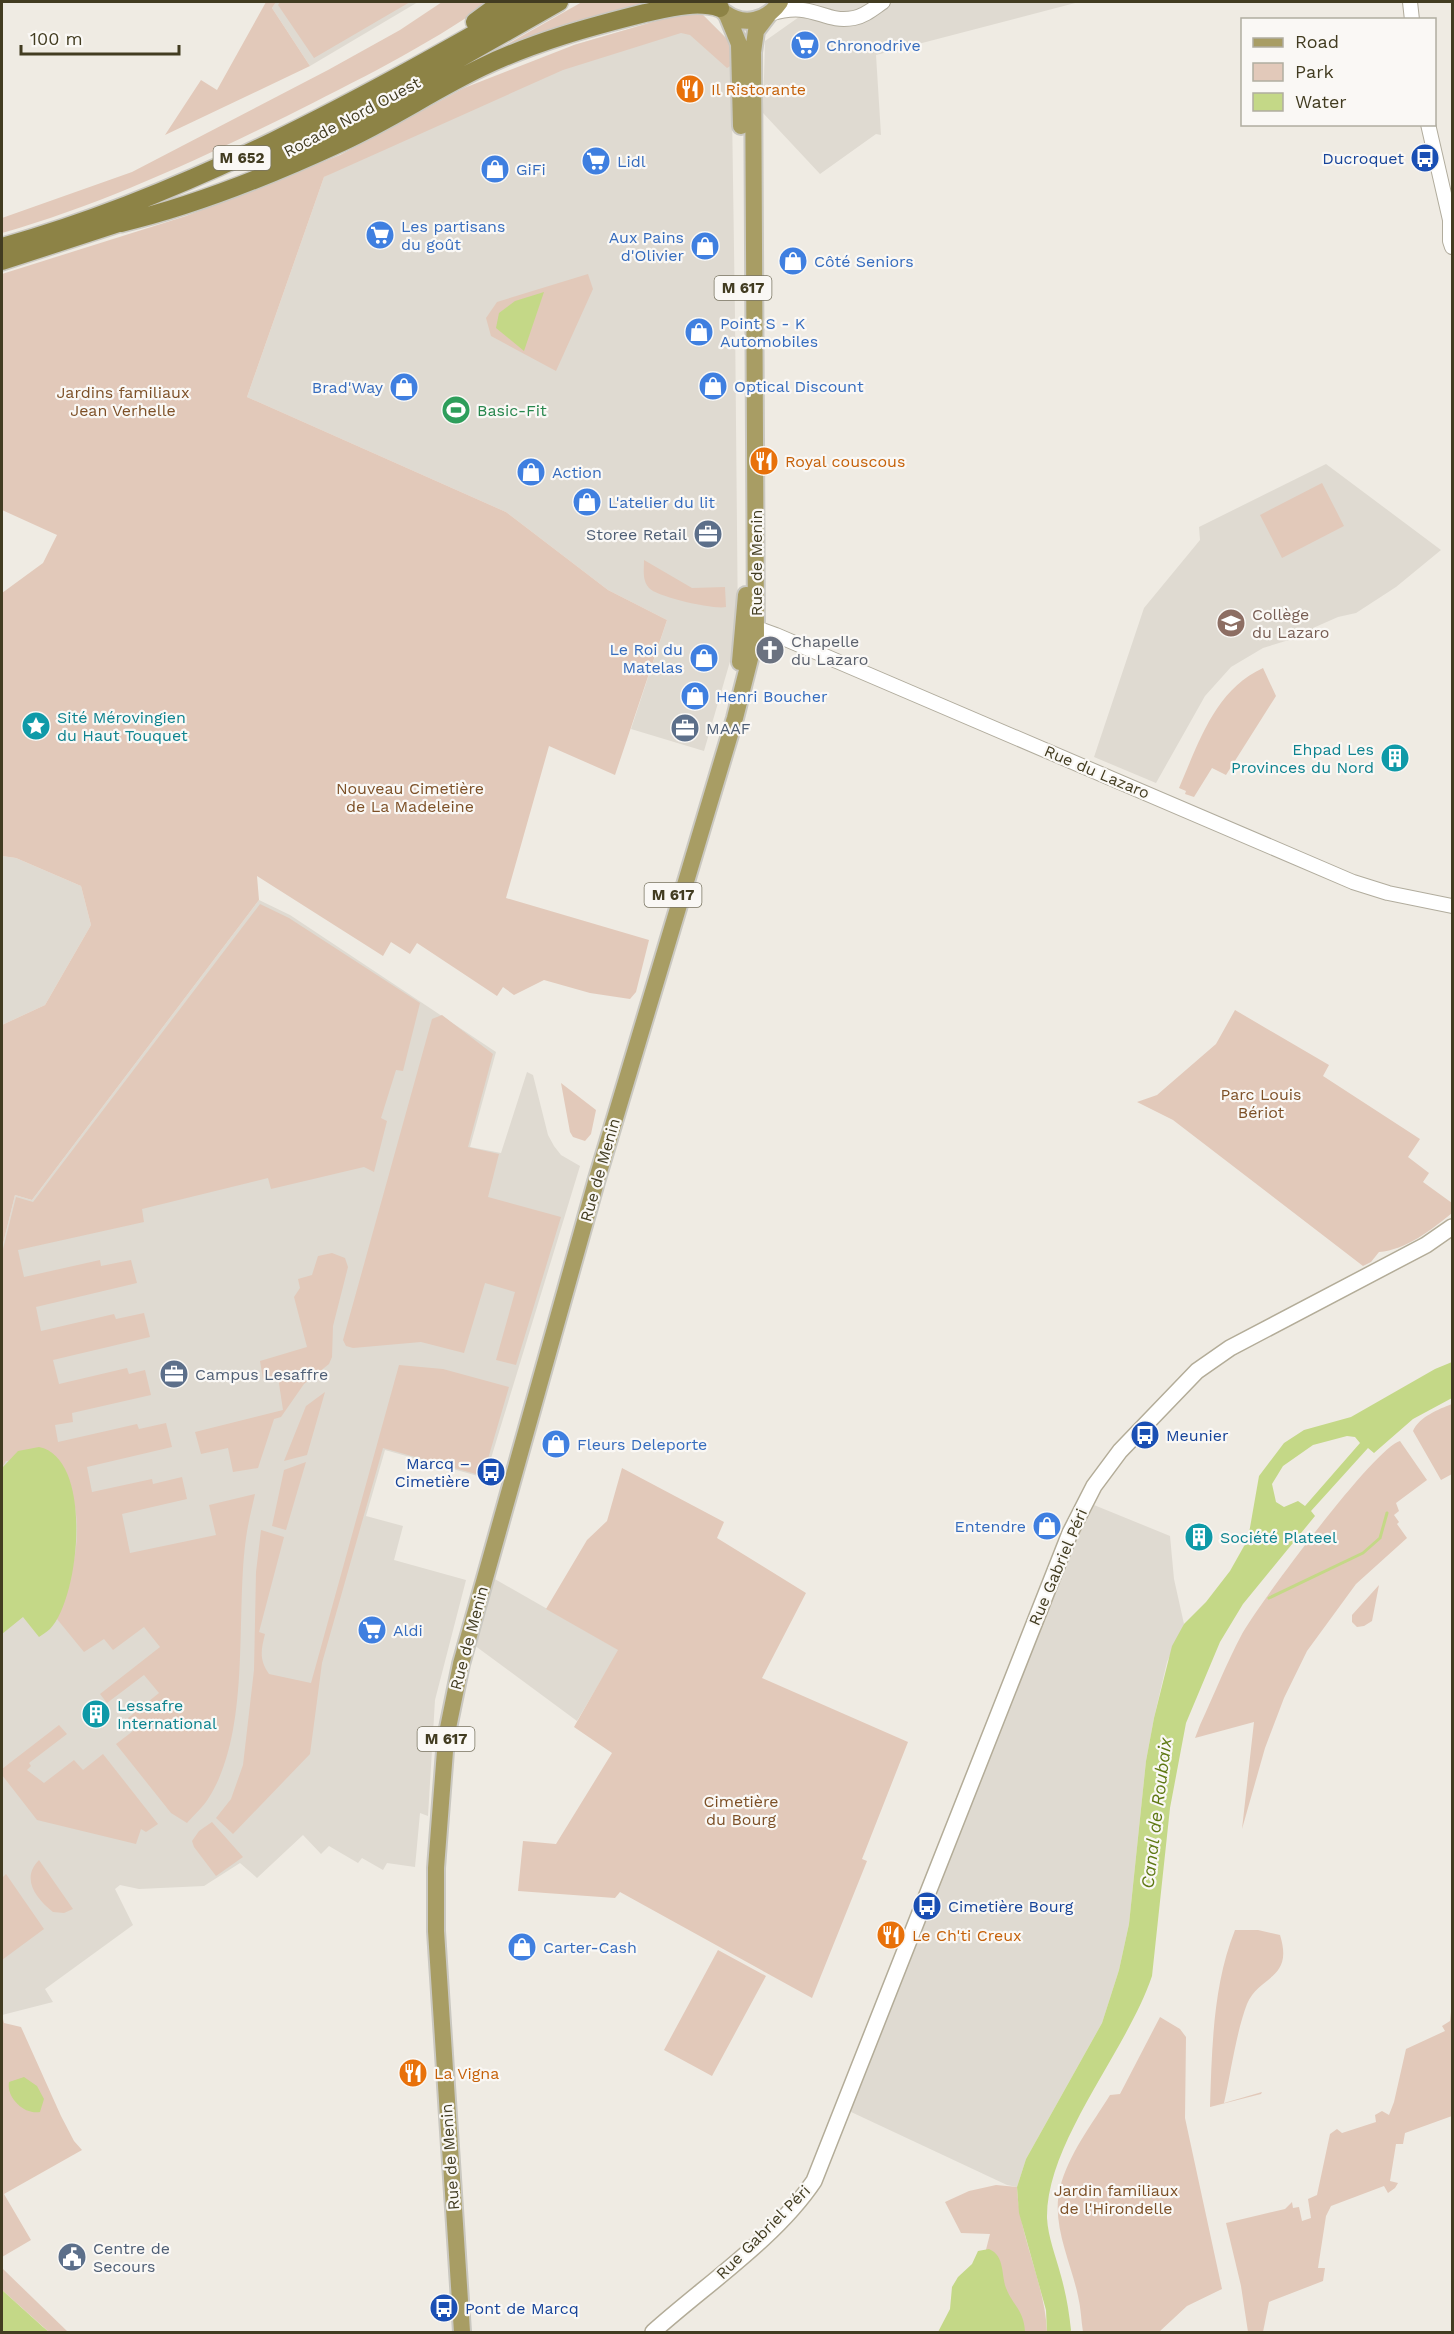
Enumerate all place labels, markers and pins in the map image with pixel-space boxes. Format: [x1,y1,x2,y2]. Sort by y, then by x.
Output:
supermarket icon: Chronodrive [789,29,821,61]
place label: Chronodrive [826,36,921,55]
restaurant icon: Il Ristorante [674,73,706,105]
place label: Il Ristorante [711,80,806,99]
bus stop icon: Ducroquet [1409,142,1441,174]
supermarket icon: Lidl [580,145,612,177]
place label: Ducroquet [1322,149,1404,168]
place label: Lidl [617,152,646,171]
shop icon: GiFi [479,153,511,185]
place label: GiFi [516,160,546,179]
place label: Les partisans du goût [401,217,505,254]
supermarket icon: Les partisans du goût [364,219,396,251]
place label: Aux Pains d'Olivier [609,228,684,265]
shop icon: Aux Pains d'Olivier [689,230,721,262]
shop icon: Côté Seniors [777,245,809,277]
place label: Côté Seniors [814,252,914,271]
place label: Point S - K Automobiles [720,314,818,351]
shop icon: Point S - K Automobiles [683,316,715,348]
shop icon: Optical Discount [697,370,729,402]
shop icon: Brad'Way [388,371,420,403]
place label: Optical Discount [734,377,864,396]
place label: Brad'Way [312,378,384,397]
sports icon: Basic-Fit [440,394,472,426]
place label: Basic-Fit [477,401,547,420]
restaurant icon: Royal couscous [748,445,780,477]
place label: Royal couscous [785,452,905,471]
shop icon: Action [515,456,547,488]
place label: Action [552,463,602,482]
shop icon: L'atelier du lit [571,486,603,518]
place label: L'atelier du lit [608,493,715,512]
office icon: Storee Retail [692,518,724,550]
place label: Storee Retail [586,525,687,544]
place label: Collège du Lazaro [1252,605,1329,642]
school or university icon: Collège du Lazaro [1215,607,1247,639]
place label: Chapelle du Lazaro [791,632,868,669]
church icon: Chapelle du Lazaro [754,634,786,666]
place label: Le Roi du Matelas [609,640,683,677]
shop icon: Le Roi du Matelas [688,642,720,674]
shop icon: Henri Boucher [679,680,711,712]
place label: Henri Boucher [716,687,828,706]
place label: Sité Mérovingien du Haut Touquet [57,708,188,745]
place icon: Sité Mérovingien du Haut Touquet [20,710,52,742]
office icon: MAAF [669,712,701,744]
place label: MAAF [706,719,751,738]
place label: Ehpad Les Provinces du Nord [1231,740,1374,777]
building icon: Ehpad Les Provinces du Nord [1379,742,1411,774]
office icon: Campus Lesaffre [158,1358,190,1390]
place label: Campus Lesaffre [195,1365,328,1384]
bus stop icon: Meunier [1129,1419,1161,1451]
place label: Meunier [1166,1426,1229,1445]
shop icon: Fleurs Deleporte [540,1428,572,1460]
place label: Fleurs Deleporte [577,1435,707,1454]
place label: Marcq – Cimetière [395,1454,470,1491]
bus stop icon: Marcq – Cimetière [475,1456,507,1488]
shop icon: Entendre [1031,1510,1063,1542]
place label: Entendre [955,1517,1026,1536]
building icon: Société Plateel [1183,1521,1215,1553]
place label: Société Plateel [1220,1528,1337,1547]
supermarket icon: Aldi [356,1614,388,1646]
place label: Aldi [393,1621,423,1640]
place label: Lessafre International [117,1696,217,1733]
building icon: Lessafre International [80,1698,112,1730]
bus stop icon: Cimetière Bourg [911,1890,943,1922]
place label: Cimetière Bourg [948,1897,1074,1916]
restaurant icon: Le Ch'ti Creux [875,1919,907,1951]
place label: Le Ch'ti Creux [912,1926,1022,1945]
shop icon: Carter-Cash [506,1931,538,1963]
place label: Carter-Cash [543,1938,637,1957]
restaurant icon: La Vigna [397,2057,429,2089]
place label: La Vigna [434,2064,499,2083]
place label: Centre de Secours [93,2239,170,2276]
public building icon: Centre de Secours [56,2241,88,2273]
bus stop icon: Pont de Marcq [428,2292,460,2324]
place label: Pont de Marcq [465,2299,579,2318]

